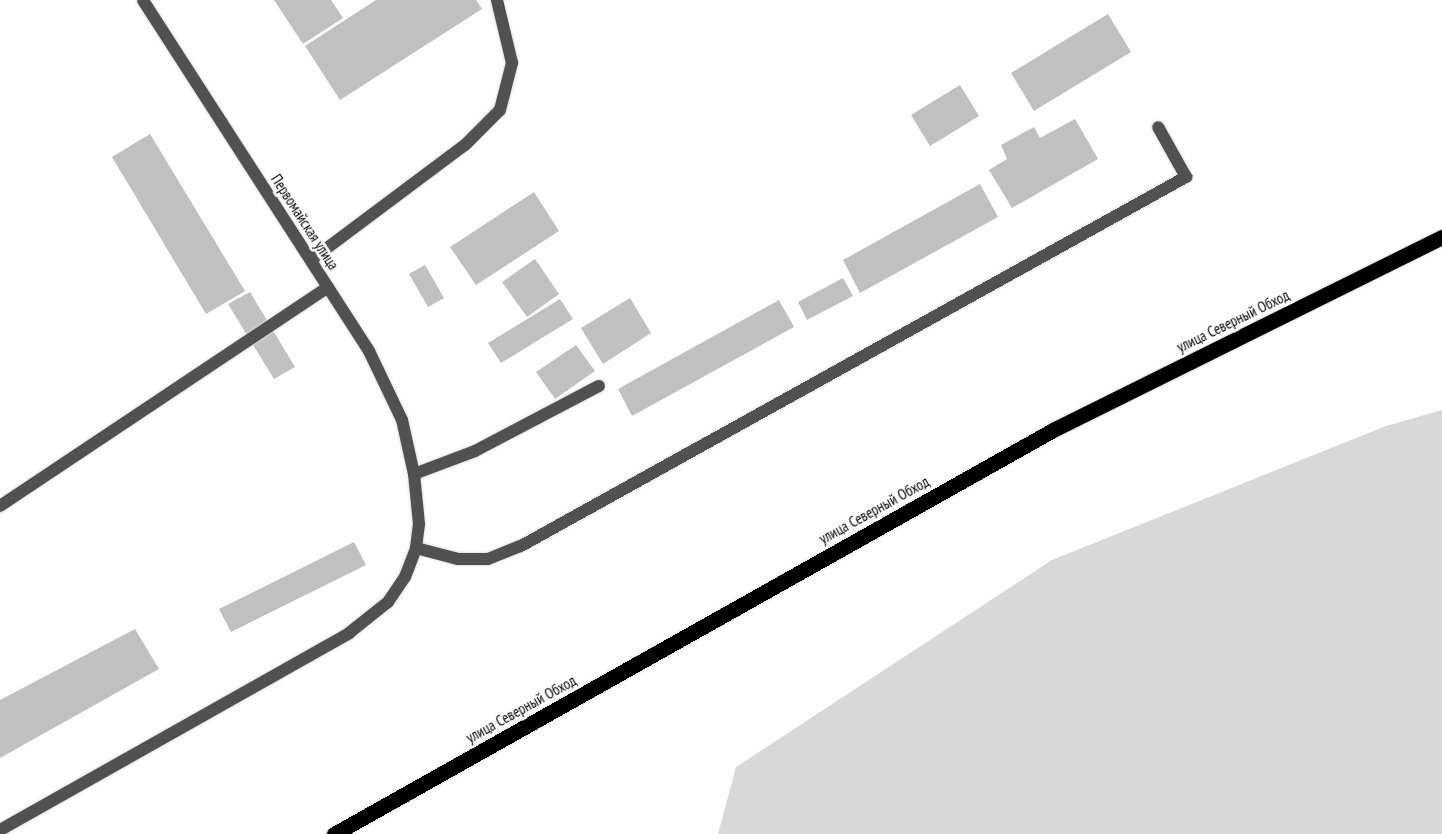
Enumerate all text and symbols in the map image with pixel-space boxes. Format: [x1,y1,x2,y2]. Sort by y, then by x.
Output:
street label: Первомайская улица [267,171,343,273]
street label: улица Северный Обход [1174,286,1292,356]
street label: улица Северный Обход [816,472,932,548]
street label: улица Северный Обход [463,671,579,747]

